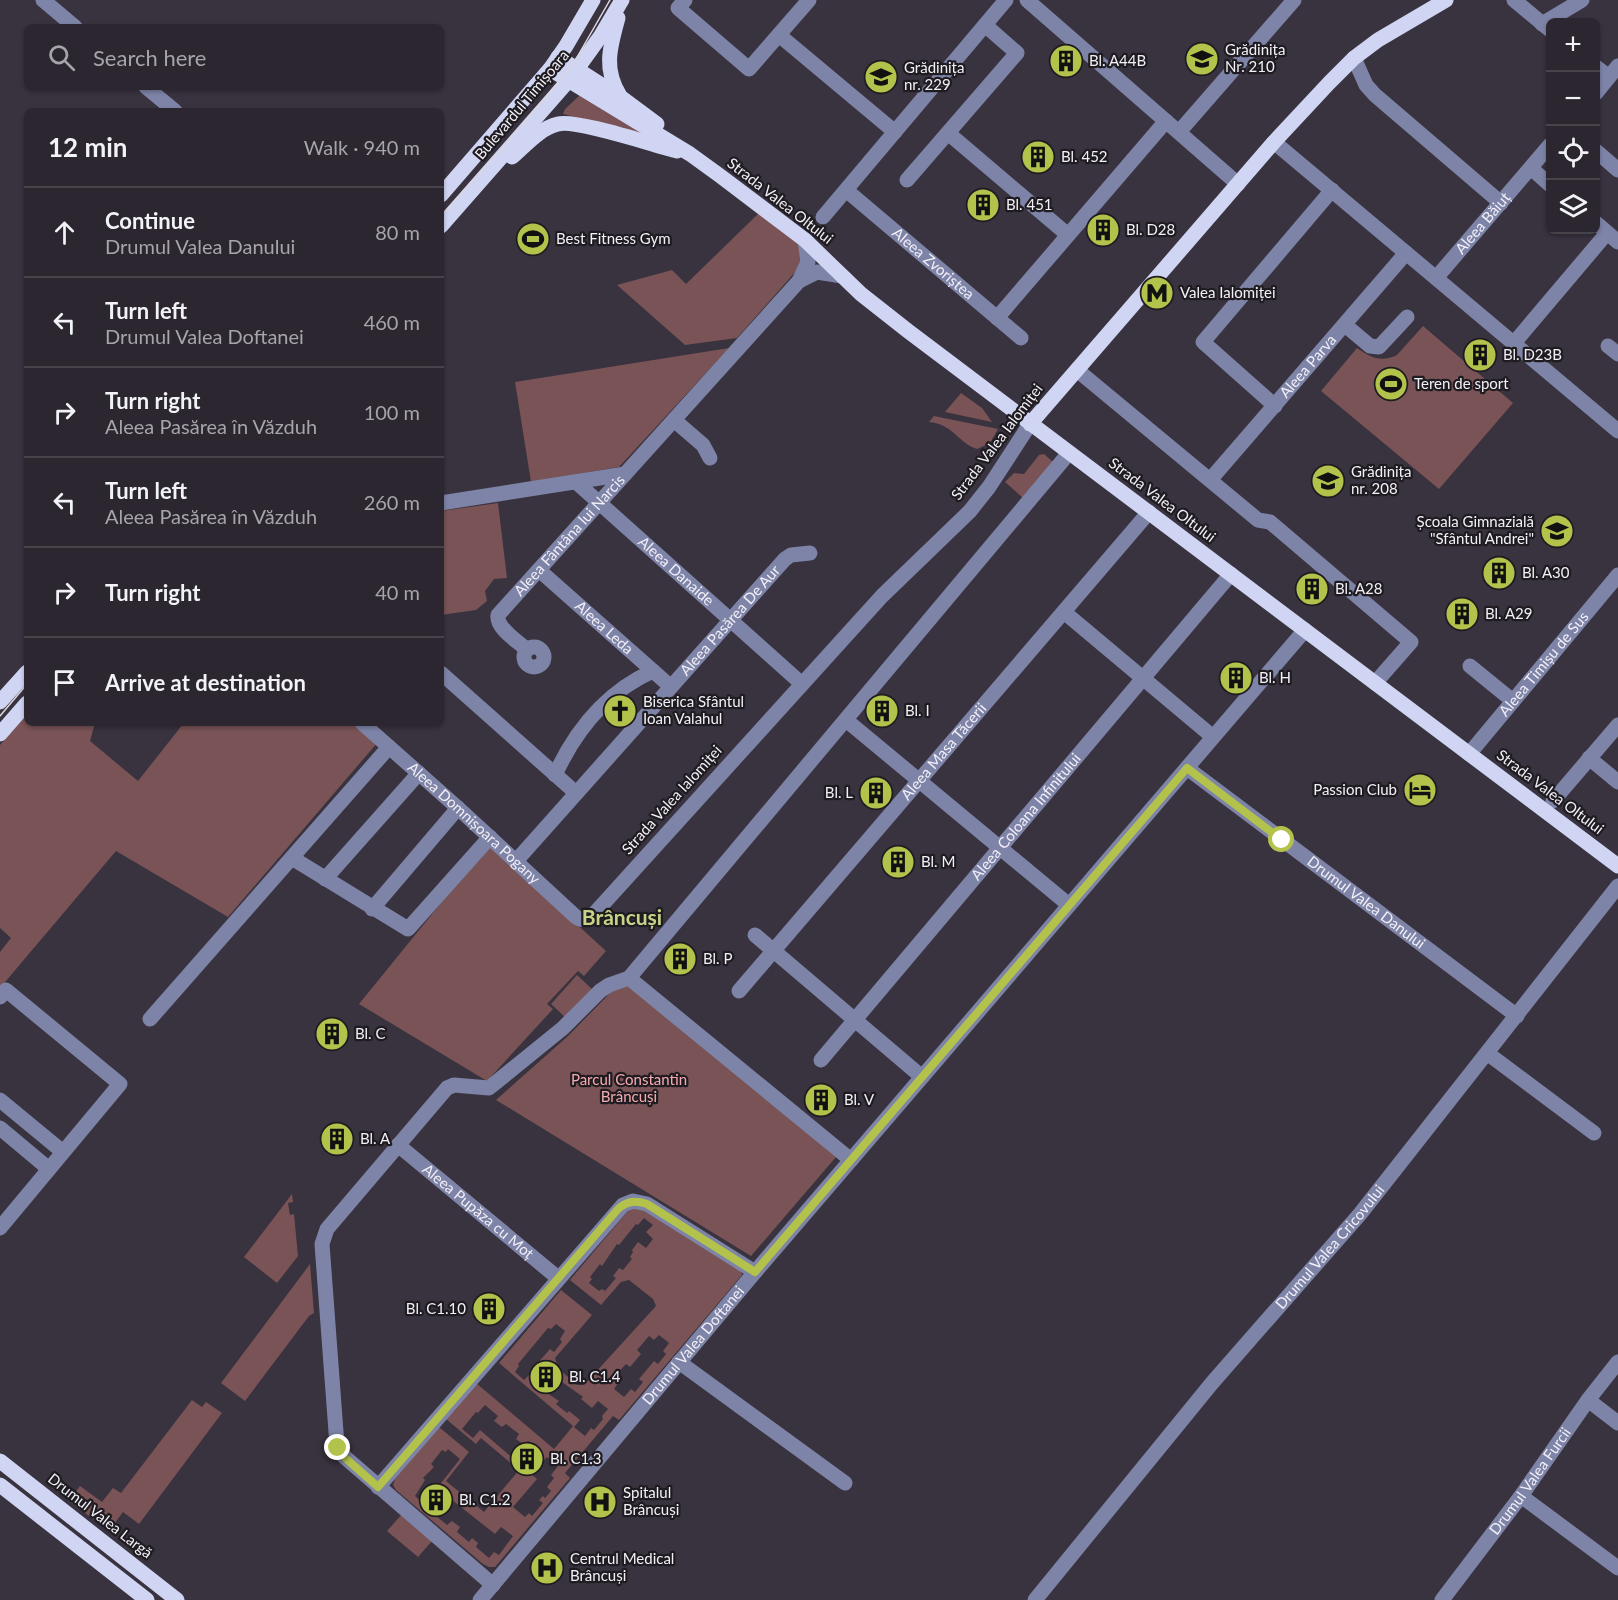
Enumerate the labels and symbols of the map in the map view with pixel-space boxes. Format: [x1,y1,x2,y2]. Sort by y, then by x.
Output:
place label: Grădinița Nr. 210 [1225,40,1285,75]
school or university icon: Grădinița Nr. 210 [1184,41,1220,77]
building icon: Bl. A44B [1048,43,1084,79]
street label: Bulevardul Timișoara [470,46,572,162]
place label: Bl. A44B [1089,51,1146,69]
place label: Grădinița nr. 229 [904,58,964,93]
school or university icon: Grădinița nr. 229 [863,59,899,95]
building icon: Bl. 452 [1020,139,1056,175]
place label: Bl. 452 [1061,147,1108,165]
street label: Strada Valea Oltului [724,153,837,247]
building icon: Bl. 451 [965,187,1001,223]
street label: Aleea Băiuț [1451,188,1514,257]
place label: Bl. 451 [1006,195,1053,213]
building icon: Bl. D28 [1085,212,1121,248]
place label: Bl. D28 [1126,220,1175,238]
sports icon: Best Fitness Gym [515,221,551,257]
street label: Aleea Zvoriștea [889,223,978,303]
place label: Best Fitness Gym [556,229,671,247]
metro station icon: Valea Ialomiței [1139,275,1175,311]
place label: Valea Ialomiței [1180,283,1276,301]
street label: Aleea Parva [1275,331,1339,401]
building icon: Bl. D23B [1462,337,1498,373]
place label: Bl. D23B [1503,345,1562,363]
sports icon: Teren de sport [1373,366,1409,402]
place label: Teren de sport [1414,374,1509,392]
street label: Strada Valea Ialomiței [947,380,1046,503]
street label: Strada Valea Oltului [1106,453,1220,545]
place label: Grădinița nr. 208 [1351,462,1411,497]
school or university icon: Grădinița nr. 208 [1310,463,1346,499]
street label: Aleea Fântâna lui Narcis [510,471,628,599]
place label: Școala Gimnazială "Sfântul Andrei" [1417,512,1534,547]
school or university icon: Școala Gimnazială "Sfântul Andrei" [1539,513,1575,549]
street label: Aleea Danaide [635,532,718,609]
building icon: Bl. A30 [1481,555,1517,591]
street label: Aleea Pasărea De Aur [676,561,784,679]
place label: Bl. A30 [1522,563,1570,581]
building icon: Bl. A28 [1294,571,1330,607]
place label: Bl. A28 [1335,579,1383,597]
street label: Aleea Leda [572,596,638,657]
building icon: Bl. A29 [1444,596,1480,632]
place label: Bl. A29 [1485,604,1533,622]
street label: Aleea Timișu de Sus [1494,608,1592,719]
building icon: Bl. H [1218,660,1254,696]
place label: Bl. H [1259,668,1291,686]
place label: Biserica Sfântul Ioan Valahul [643,692,744,727]
church icon: Biserica Sfântul Ioan Valahul [602,693,638,729]
building icon: Bl. I [864,693,900,729]
street label: Aleea Masa Tăcerii [897,699,990,803]
place label: Bl. I [905,701,930,719]
street label: Strada Valea Ialomiței [618,741,725,858]
street label: Strada Valea Oltului [1494,745,1608,837]
street label: Aleea Coloana Infinitului [967,749,1084,883]
street label: Aleea Domnișoara Pogany [404,758,544,887]
hotel icon: Passion Club [1402,772,1438,808]
building icon: Bl. L [858,775,894,811]
place label: Passion Club [1313,780,1397,798]
place label: Bl. L [825,783,853,801]
route start [1268,826,1294,852]
building icon: Bl. M [880,844,916,880]
place label: Bl. M [921,852,955,870]
street label: Drumul Valea Danului [1304,852,1429,952]
district label: Brâncuși [582,904,662,929]
building icon: Bl. P [662,941,698,977]
place label: Bl. P [703,949,732,967]
building icon: Bl. C [314,1016,350,1052]
place label: Bl. C [355,1024,386,1042]
park label: Parcul Constantin Brâncuși [571,1070,687,1105]
building icon: Bl. V [803,1082,839,1118]
place label: Bl. V [844,1090,875,1108]
building icon: Bl. A [319,1121,355,1157]
place label: Bl. A [360,1129,391,1147]
street label: Aleea Pupăza cu Moț [419,1159,538,1262]
street label: Drumul Valea Cricovului [1271,1181,1388,1312]
street label: Drumul Valea Doftanei [638,1282,747,1408]
building icon: Bl. C1.10 [471,1291,507,1327]
place label: Bl. C1.10 [406,1299,466,1317]
building icon: Bl. C1.4 [528,1359,564,1395]
place label: Bl. C1.4 [569,1367,621,1385]
street label: Drumul Valea Furcii [1485,1424,1574,1538]
route end [324,1434,350,1460]
building icon: Bl. C1.3 [509,1441,545,1477]
place label: Bl. C1.3 [550,1449,601,1467]
street label: Drumul Valea Largă [45,1469,156,1562]
building icon: Bl. C1.2 [418,1482,454,1518]
place label: Spitalul Brâncuși [623,1483,679,1518]
hospital icon: Spitalul Brâncuși [582,1484,618,1520]
place label: Bl. C1.2 [459,1490,510,1508]
place label: Centrul Medical Brâncuși [570,1549,674,1584]
hospital icon: Centrul Medical Brâncuși [529,1550,565,1586]

